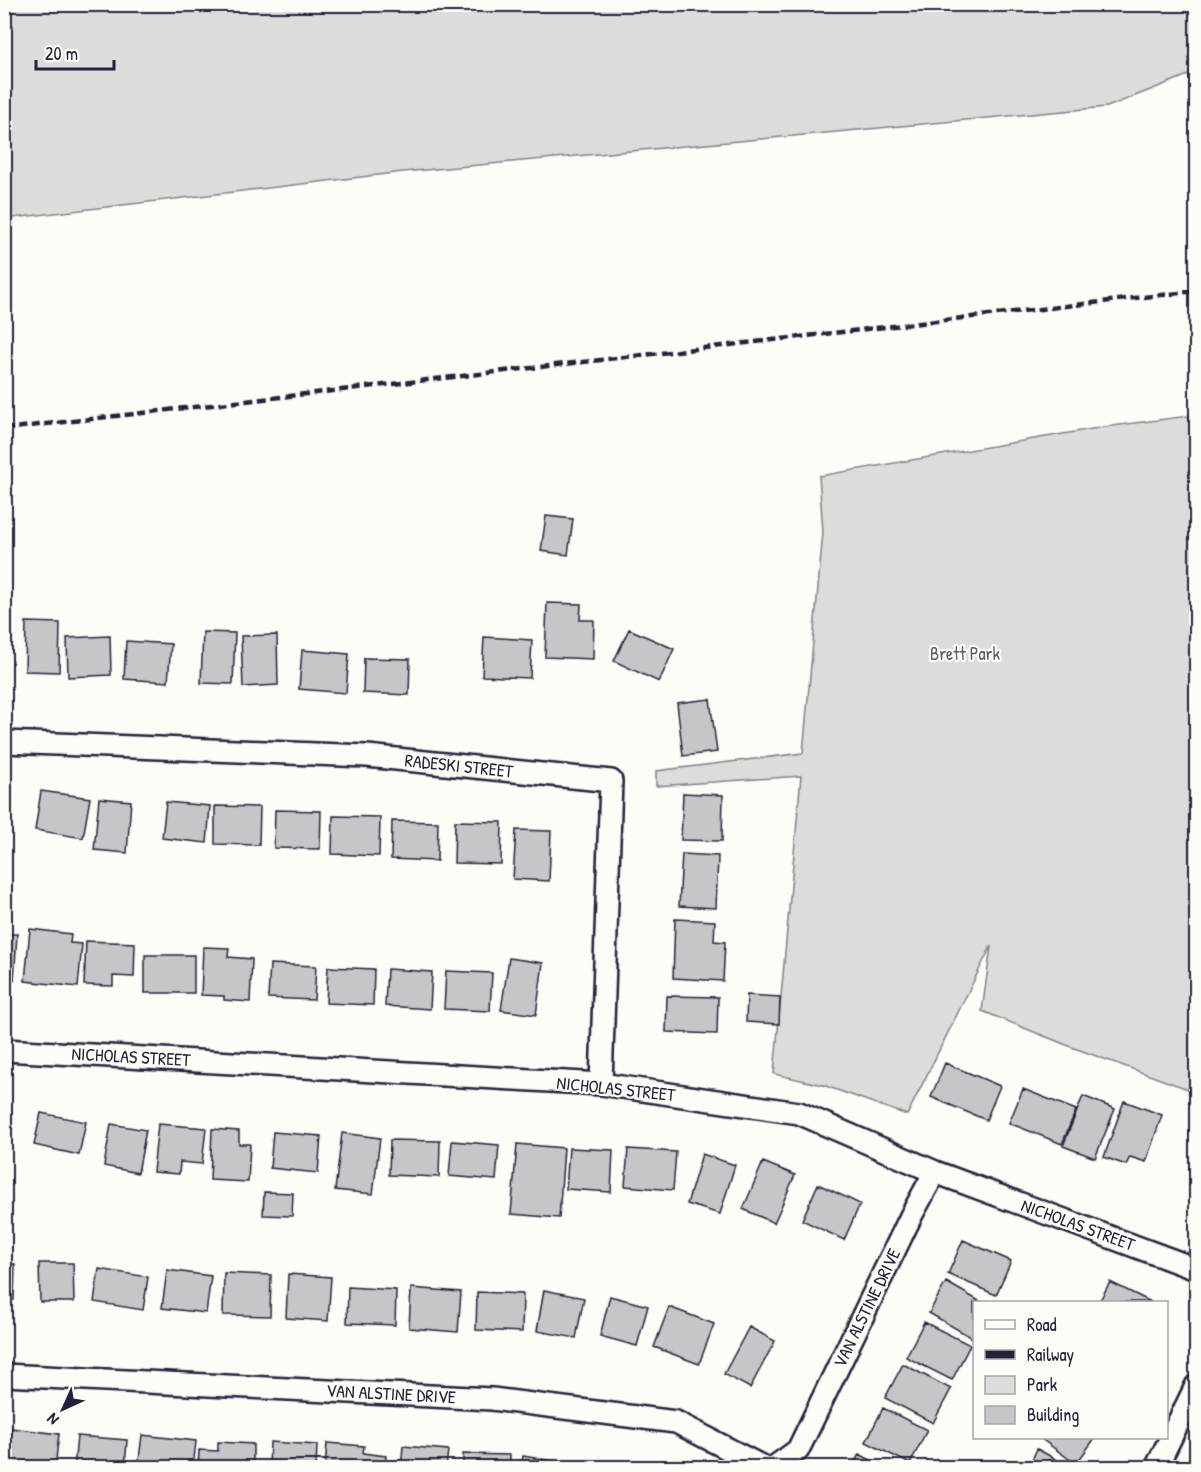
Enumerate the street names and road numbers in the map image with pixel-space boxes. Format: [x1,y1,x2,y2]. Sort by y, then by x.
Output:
street label: RADESKI STREET [404,747,515,784]
street label: NICHOLAS STREET [71,1041,192,1072]
street label: NICHOLAS STREET [555,1070,677,1107]
street label: NICHOLAS STREET [1018,1192,1139,1257]
street label: VAN ALSTINE DRIVE [827,1244,906,1372]
street label: VAN ALSTINE DRIVE [326,1378,456,1409]

